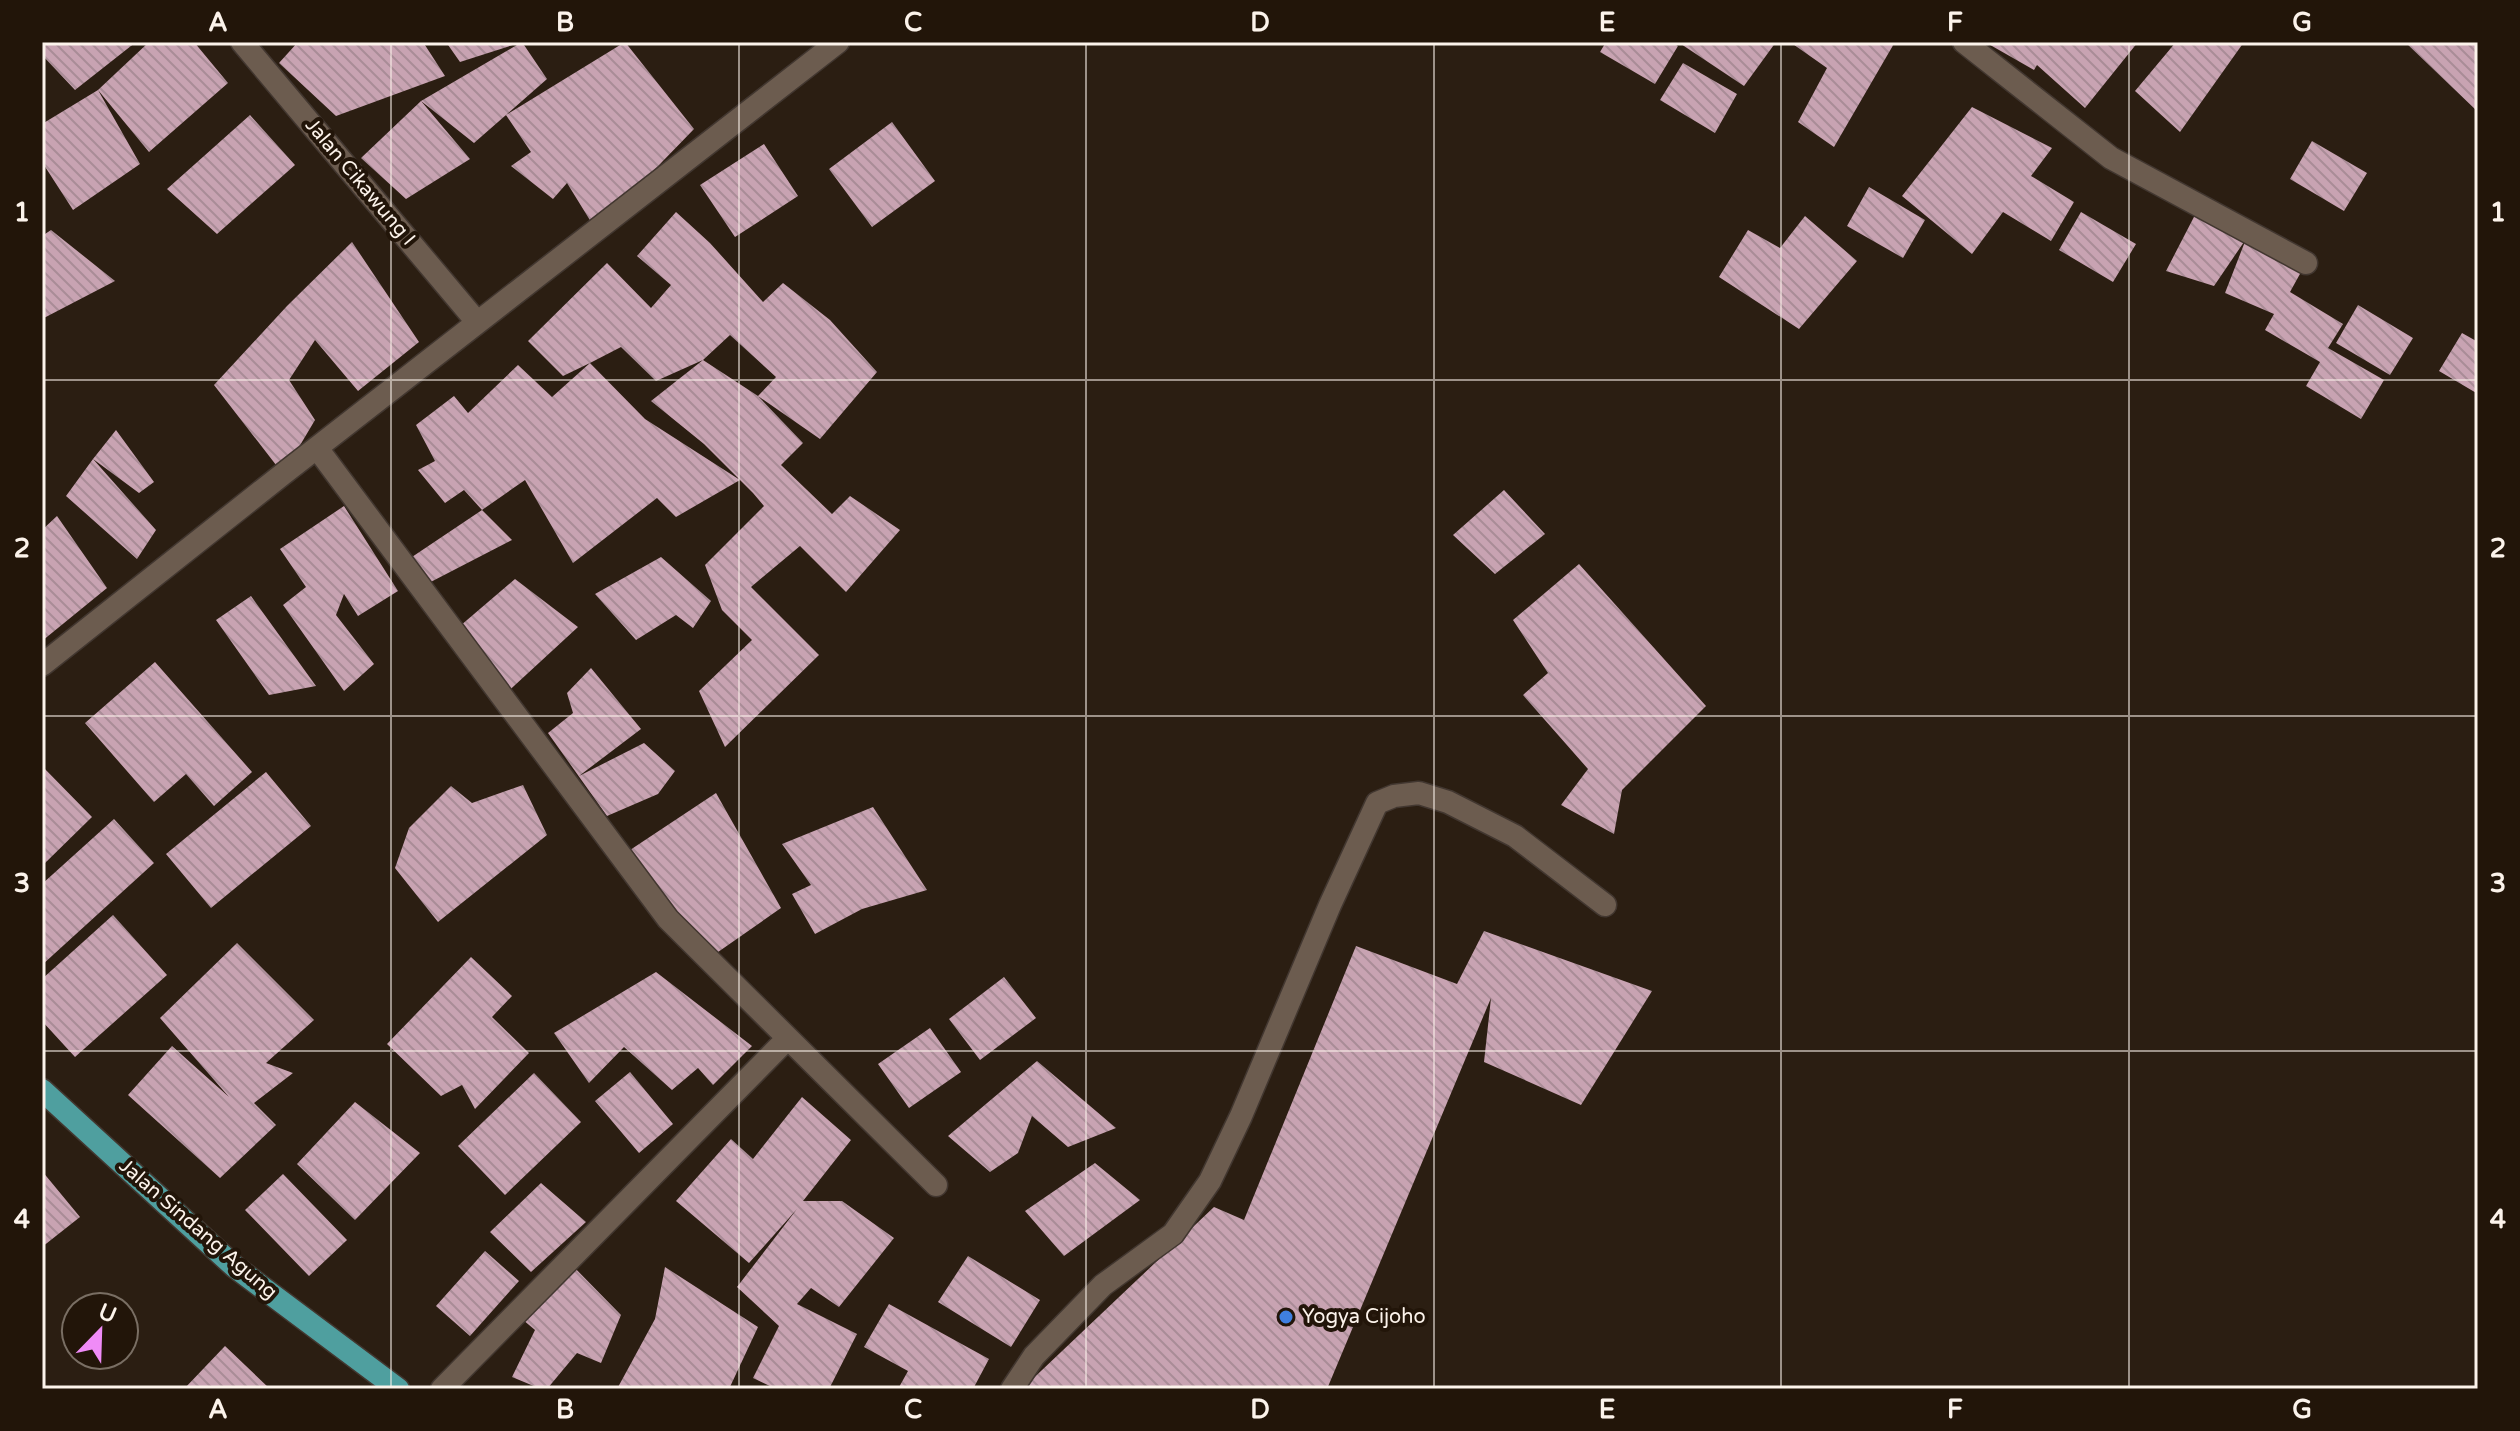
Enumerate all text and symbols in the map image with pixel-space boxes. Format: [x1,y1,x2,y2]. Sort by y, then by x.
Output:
text: A [208,7,228,38]
text: B [556,7,574,38]
text: C [904,7,922,38]
text: D [1250,7,1270,38]
text: E [1599,7,1615,38]
text: F [1947,7,1963,38]
text: G [2292,7,2312,38]
street label: Jalan Cikawung I [300,114,420,250]
text: 1 [14,197,30,228]
text: 1 [2490,197,2506,228]
text: 2 [14,533,30,564]
text: 2 [2490,533,2506,564]
text: 3 [14,868,30,899]
text: 3 [2490,868,2506,899]
street label: Jalan Sindang Agung [114,1154,282,1304]
text: 4 [14,1204,30,1235]
text: 4 [2490,1204,2506,1235]
north arrow [60,1291,140,1371]
text: U [95,1298,120,1329]
place label: Yogya Cijoho [1302,1305,1426,1329]
marker: Yogya Cijoho [1277,1308,1295,1326]
text: A [208,1394,228,1425]
text: B [556,1394,574,1425]
text: C [904,1394,922,1425]
text: D [1250,1394,1270,1425]
text: E [1599,1394,1615,1425]
text: F [1947,1394,1963,1425]
text: G [2292,1394,2312,1425]

